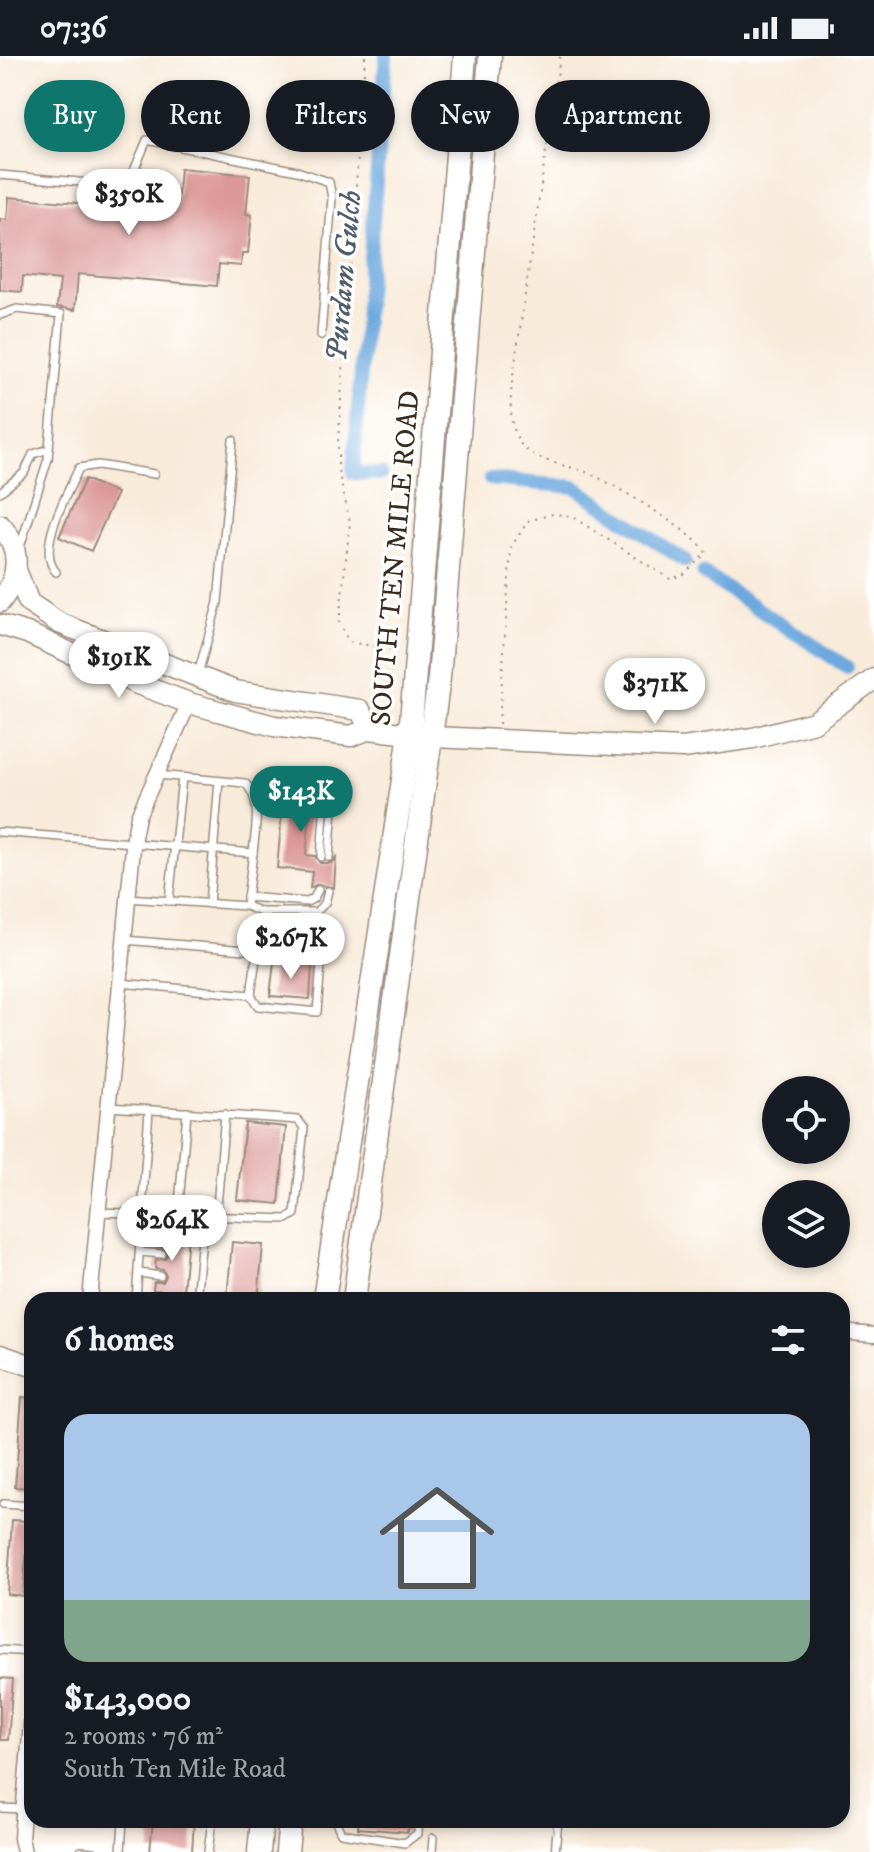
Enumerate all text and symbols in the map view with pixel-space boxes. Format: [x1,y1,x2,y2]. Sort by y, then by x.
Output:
text: 07:36 [40,10,107,47]
chip: Buy [24,80,125,152]
chip: Rent [141,80,250,152]
chip: Filters [266,80,395,152]
chip: New [411,80,519,152]
chip: Apartment [535,80,710,152]
pin: $350K [73,169,185,237]
text: $350K [94,178,164,211]
water label: Purdam Gulch [319,189,370,363]
street label: SOUTH TEN MILE ROAD [363,389,428,727]
pin: $191K [63,632,175,700]
text: $191K [87,641,151,674]
pin: $371K [599,658,711,726]
text: $371K [622,667,688,700]
pin: $143K [245,766,357,834]
text: $143K [268,775,334,808]
pin: $267K [235,913,347,981]
text: $267K [255,922,327,955]
map controls [762,1076,850,1268]
button: locate [762,1076,850,1164]
button: layers [762,1180,850,1268]
pin: $264K [116,1195,228,1263]
text: $264K [135,1204,209,1237]
icon: filters [766,1318,810,1362]
text: 6 homes [64,1319,174,1361]
icon: home [365,1466,509,1610]
text: $143,000 [64,1678,191,1720]
text: 2 rooms · 76 m² [64,1720,223,1753]
text: South Ten Mile Road [64,1753,286,1786]

